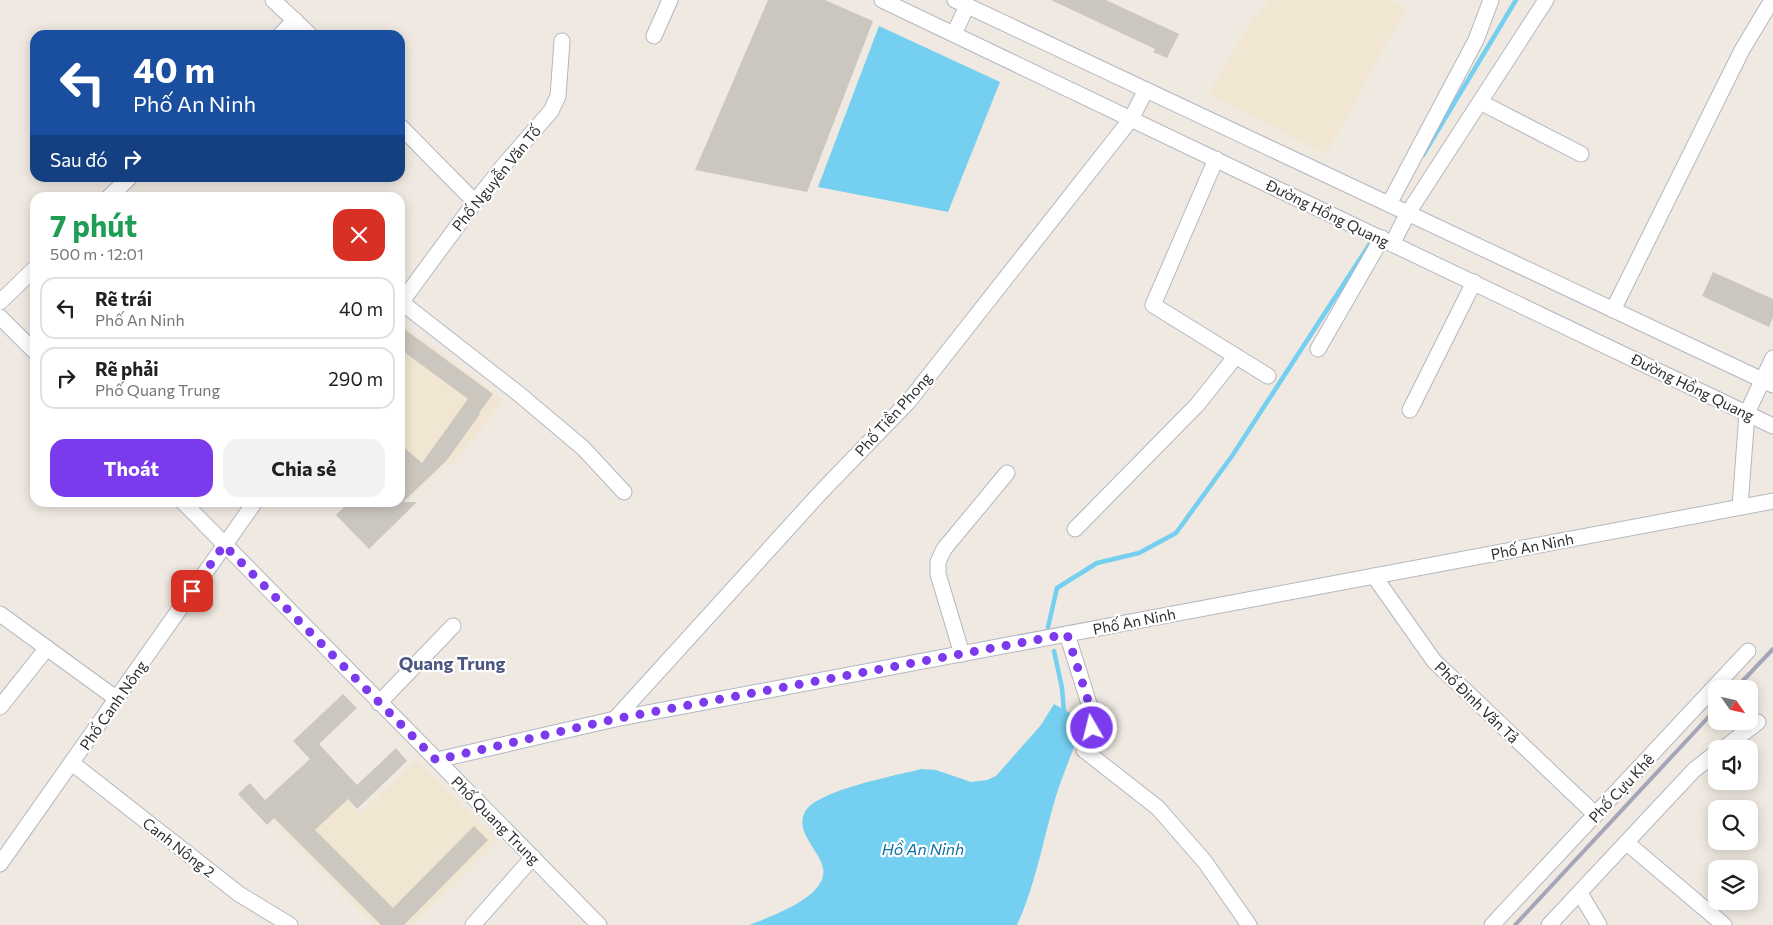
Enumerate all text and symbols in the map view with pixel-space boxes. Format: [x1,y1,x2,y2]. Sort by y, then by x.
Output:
text: 40 m [133,47,215,90]
icon: left [50,50,115,115]
text: Phố An Ninh [133,90,256,117]
street label: Phố Nguyễn Văn Tố [448,121,545,234]
icon: right [118,145,146,173]
text: Sau đó [50,148,108,171]
street label: Đường Hồng Quang [1263,175,1392,251]
text: 7 phút [50,206,137,243]
button: close [333,209,385,261]
text: 500 m · 12:01 [50,244,144,263]
text: Rẽ trái [95,287,152,310]
icon: left [52,294,80,322]
text: 40 m [339,297,383,320]
text: Phố An Ninh [95,310,185,329]
street label: Đường Hồng Quang [1628,349,1757,425]
text: Rẽ phải [95,357,159,380]
icon: right [52,364,80,392]
text: 290 m [328,367,383,390]
street label: Phố Tiền Phong [851,368,935,460]
text: Phố Quang Trung [95,380,220,399]
button: Thoát [50,439,213,497]
button: Chia sẻ [223,439,385,497]
street label: Phố An Ninh [1489,529,1575,563]
pin [171,570,213,612]
icon: arrive [178,577,206,605]
street label: Phố An Ninh [1091,604,1177,638]
district label: Quang Trung [399,652,505,674]
street label: Phố Canh Nông [76,657,150,753]
street label: Phố Đinh Văn Tả [1431,657,1523,747]
north arrow [1708,680,1758,730]
map controls [1708,680,1758,910]
position arrow [1065,701,1117,753]
button: sound [1708,740,1758,790]
street label: Phố Cựu Khê [1585,750,1657,826]
street label: Phố Quang Trung [448,772,544,868]
button: search [1708,800,1758,850]
street label: Canh Nông 2 [139,813,219,881]
water label: Hồ An Ninh [882,839,964,858]
button: layers [1708,860,1758,910]

